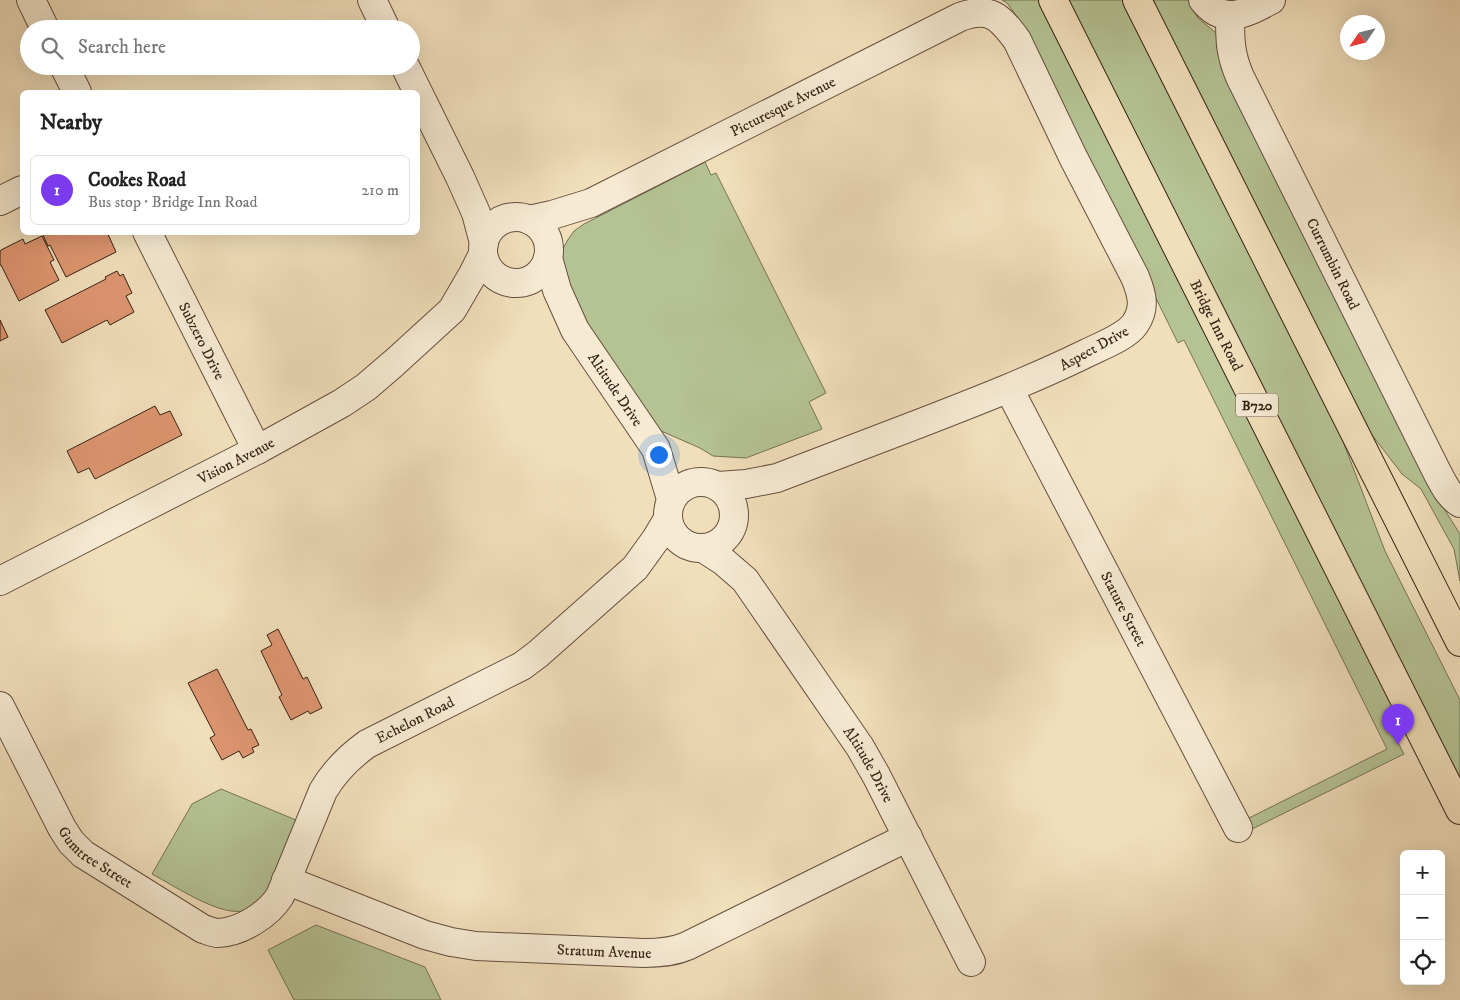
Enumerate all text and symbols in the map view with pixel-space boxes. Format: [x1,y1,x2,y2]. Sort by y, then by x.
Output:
north arrow [1340,15,1385,60]
search box [20,20,420,75]
icon: search [38,34,66,62]
text: Search here [78,36,166,59]
street label: Picturesque Avenue [727,72,839,141]
text: Nearby [40,110,102,136]
text: Cookes Road [88,169,186,192]
text: 1 [54,180,60,200]
text: 210 m [361,180,399,200]
text: Bus stop · Bridge Inn Road [88,192,257,212]
street label: Currumbin Road [1302,215,1364,313]
street label: Bridge Inn Road [1185,277,1247,375]
street label: Subzero Drive [174,299,229,383]
street label: Aspect Drive [1056,322,1132,375]
street label: Altitude Drive [583,349,647,430]
road number: B720 [1236,394,1278,416]
street label: Vision Avenue [194,433,278,489]
your location [646,442,672,468]
street label: Stature Street [1096,569,1151,650]
street label: Echelon Road [373,693,458,748]
pin: 1 [1382,704,1414,745]
street label: Altitude Drive [839,723,897,806]
street label: Gumtree Street [54,823,136,893]
map controls [1400,850,1445,985]
button: + [1400,850,1445,895]
button: − [1400,895,1445,940]
street label: Stratum Avenue [557,940,652,963]
button: locate [1400,940,1445,985]

